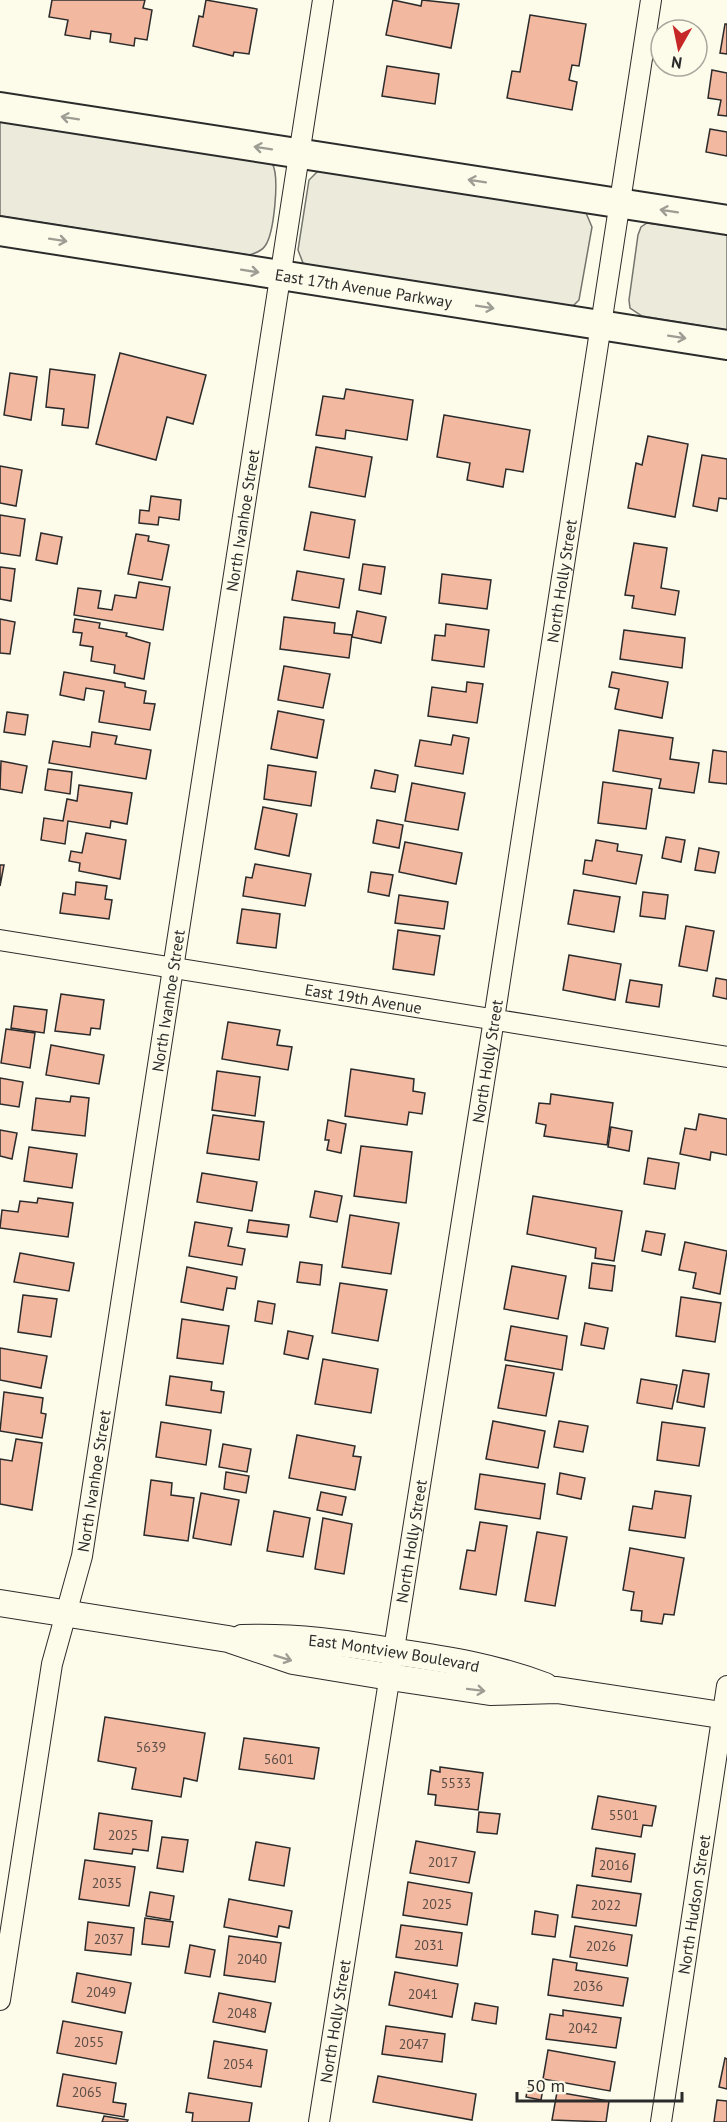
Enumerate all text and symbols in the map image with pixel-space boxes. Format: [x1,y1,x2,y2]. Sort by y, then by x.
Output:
north arrow [649,18,709,78]
text: N [670,52,683,74]
one-way arrow [61,112,81,123]
one-way arrow [254,142,273,153]
one-way arrow [467,175,487,186]
one-way arrow [660,205,680,216]
one-way arrow [47,235,67,246]
street label: East 17th Avenue Parkway [274,264,454,312]
one-way arrow [240,265,260,276]
one-way arrow [474,301,494,312]
one-way arrow [667,331,687,342]
street label: North Ivanhoe Street [222,447,263,593]
street label: North Holly Street [542,517,581,644]
street label: North Ivanhoe Street [147,928,189,1073]
street label: East 19th Avenue [303,979,423,1018]
street label: North Holly Street [468,998,507,1124]
street label: North Ivanhoe Street [73,1408,115,1553]
street label: North Holly Street [392,1478,431,1604]
street label: East Montview Boulevard [308,1630,481,1676]
one-way arrow [273,1653,292,1664]
one-way arrow [465,1685,485,1696]
house number: 5639 [136,1738,166,1756]
house number: 5601 [264,1750,294,1768]
house number: 5533 [441,1774,471,1792]
house number: 5501 [609,1806,639,1824]
house number: 2025 [108,1826,138,1844]
street label: North Hudson Street [673,1833,714,1976]
house number: 2017 [428,1853,458,1871]
house number: 2016 [599,1856,629,1874]
house number: 2035 [92,1874,122,1892]
house number: 2025 [422,1895,452,1913]
house number: 2022 [591,1896,621,1914]
house number: 2037 [94,1930,124,1948]
house number: 2031 [414,1936,444,1954]
house number: 2026 [586,1937,616,1955]
house number: 2040 [237,1950,268,1968]
street label: North Holly Street [315,1958,355,2084]
house number: 2036 [573,1977,603,1995]
house number: 2049 [86,1983,116,2001]
house number: 2041 [408,1985,438,2003]
house number: 2048 [227,2004,257,2022]
house number: 2042 [568,2019,598,2037]
house number: 2055 [74,2033,104,2051]
house number: 2047 [399,2035,429,2053]
house number: 2054 [223,2055,254,2073]
scale bar [517,2065,682,2103]
text: 50 m [526,2074,565,2097]
house number: 2065 [72,2083,102,2101]

